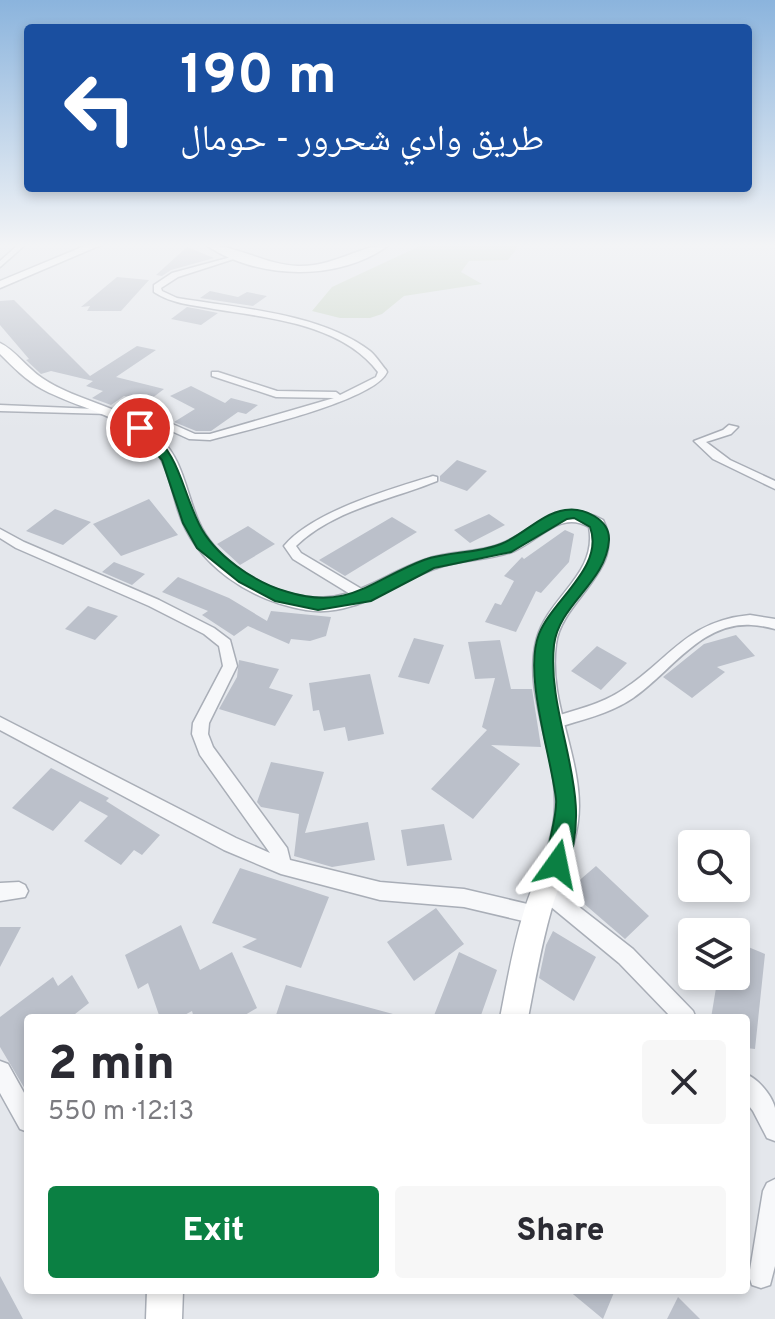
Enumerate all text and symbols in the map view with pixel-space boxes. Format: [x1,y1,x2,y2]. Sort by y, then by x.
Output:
text: 190 m [180,43,337,113]
icon: left [48,56,152,160]
text: طريق وادي شحرور - حومال [180,118,544,164]
pin [106,394,174,462]
icon: arrive [118,406,162,450]
position arrow [515,822,599,906]
map controls [678,830,750,990]
button: search [678,830,750,902]
button: layers [678,918,750,990]
text: 2 min [48,1036,175,1096]
button: close [642,1040,726,1124]
text: 550 m · 12:13 [48,1096,194,1129]
button: Exit [48,1186,379,1278]
button: Share [395,1186,726,1278]

